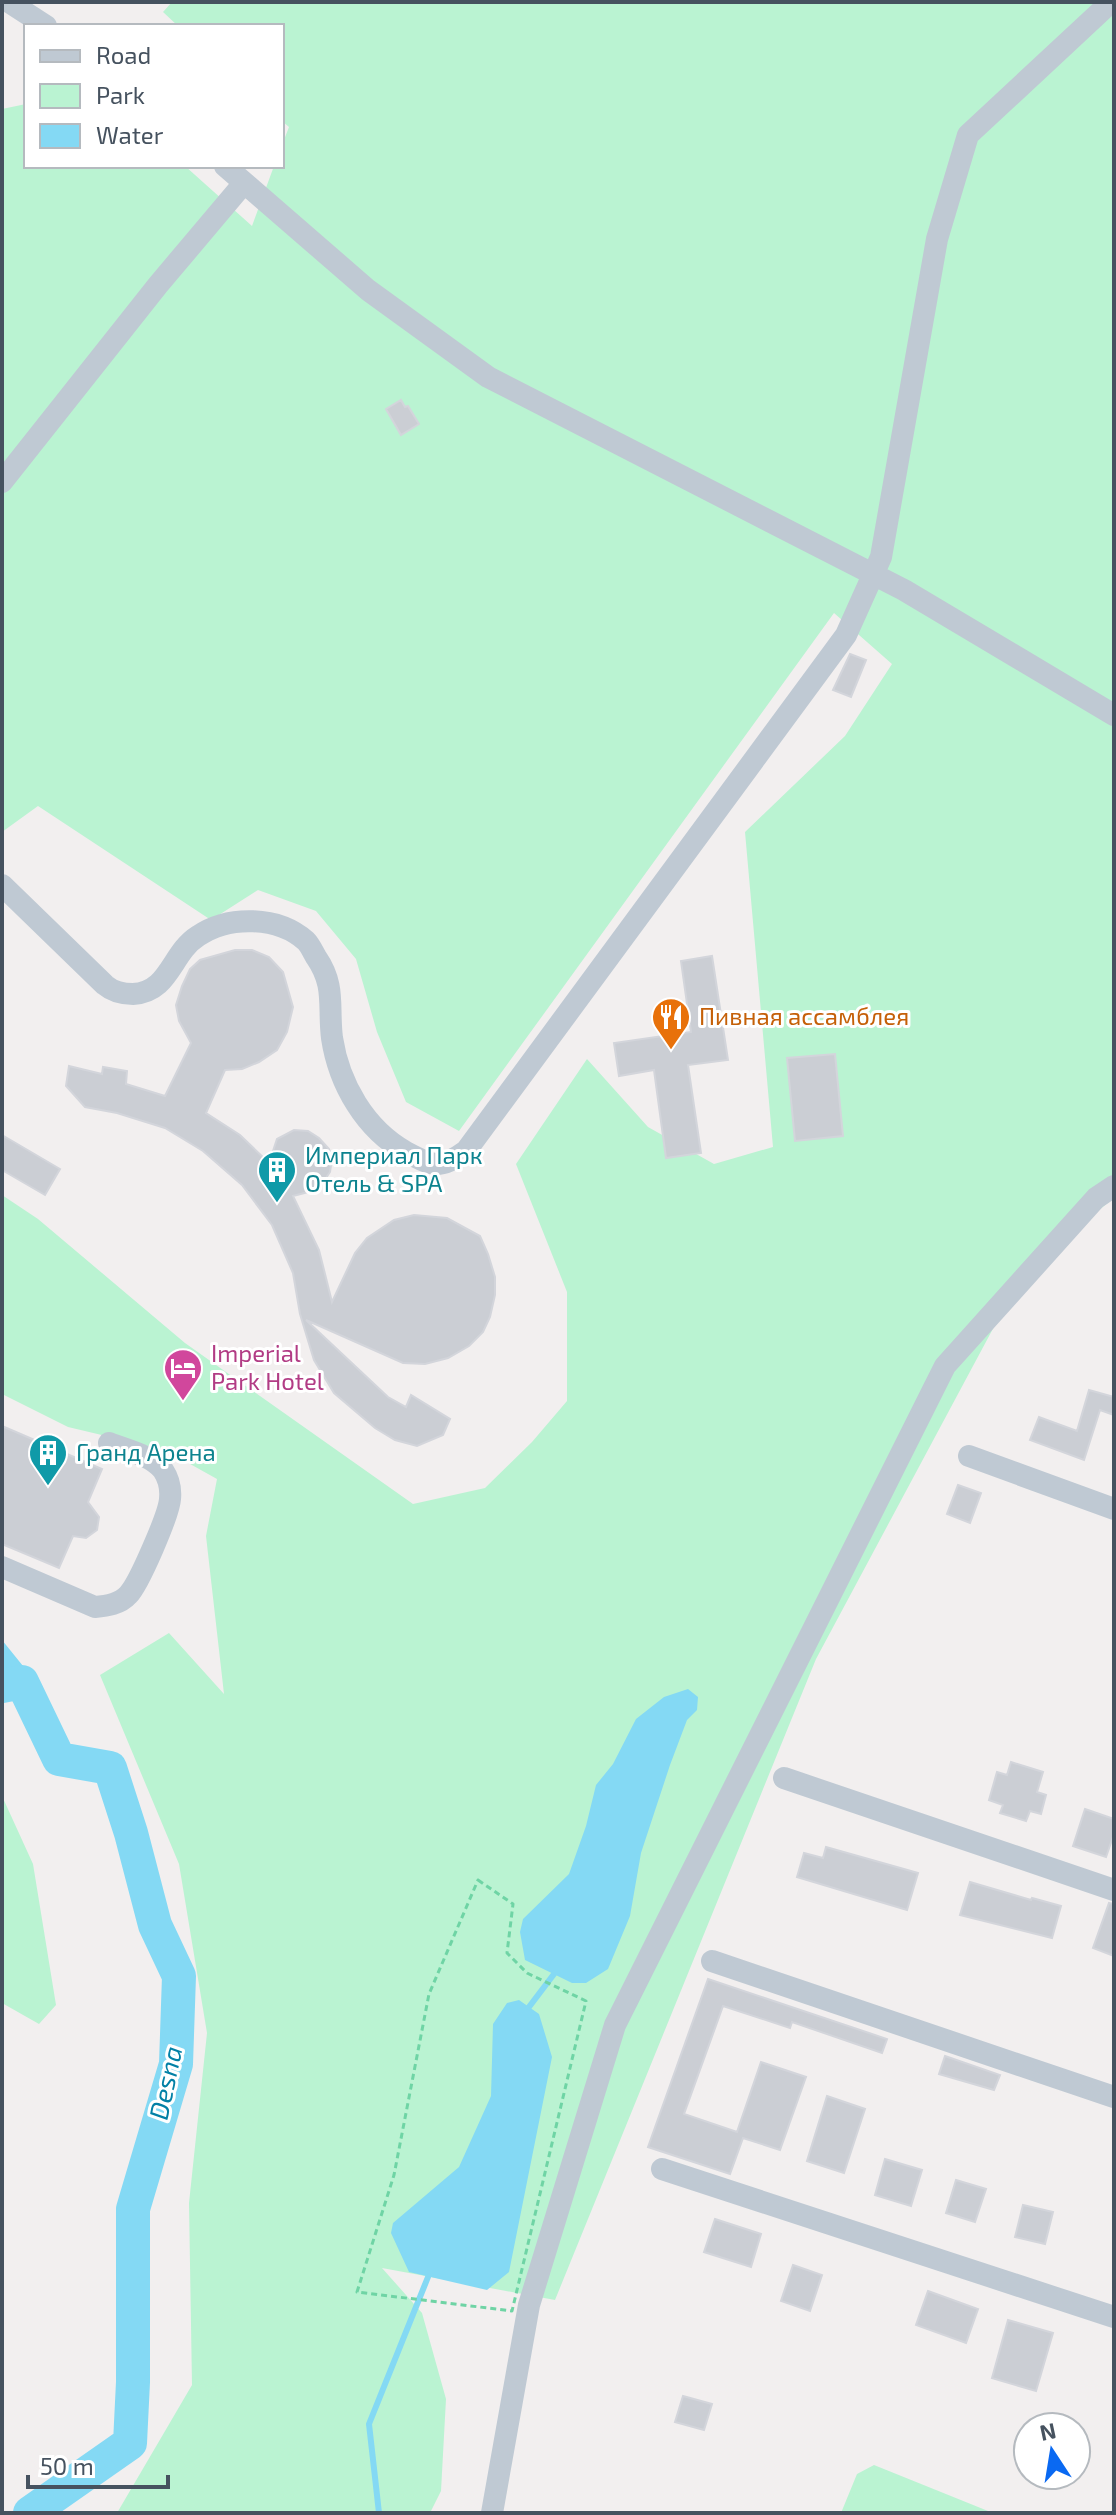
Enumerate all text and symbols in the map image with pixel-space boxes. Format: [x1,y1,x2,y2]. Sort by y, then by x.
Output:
legend [24,24,284,168]
text: Road [96,40,151,69]
text: Park [96,80,145,109]
text: Water [96,120,164,149]
restaurant icon: Пивная ассамблея [650,996,692,1051]
place label: Пивная ассамблея [699,1001,909,1030]
place label: Империал Парк Отель & SPA [305,1140,483,1197]
building icon: Империал Парк Отель & SPA [256,1149,298,1204]
place label: Imperial Park Hotel [211,1338,324,1395]
hotel icon: Imperial Park Hotel [162,1347,204,1402]
building icon: Гранд Арена [27,1432,69,1487]
place label: Гранд Арена [76,1437,216,1466]
water label: Desna [142,2043,187,2122]
north arrow [1012,2411,1092,2491]
text: N [1037,2416,1058,2445]
scale bar [28,2439,168,2489]
text: 50 m [40,2451,94,2480]

